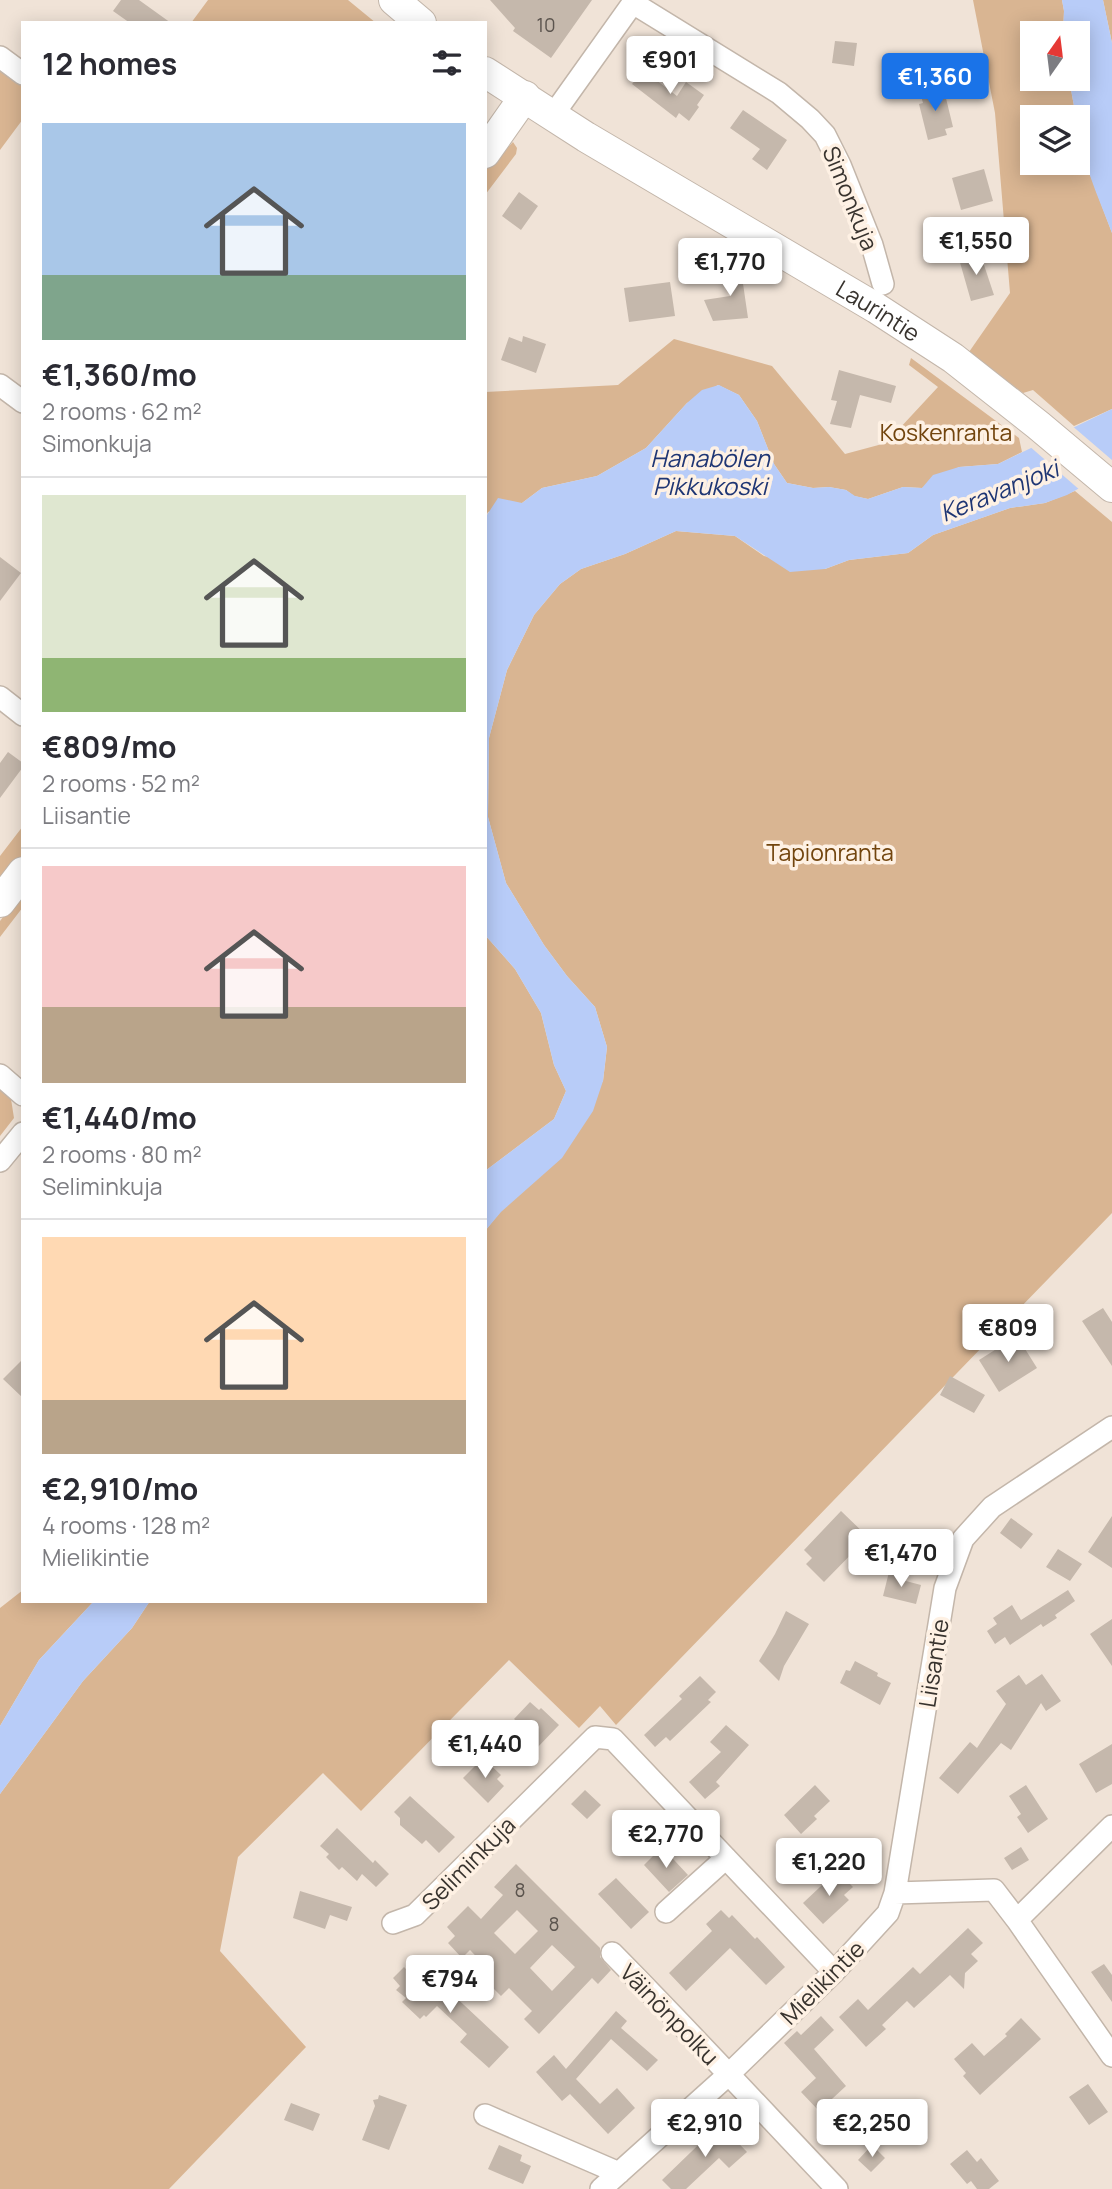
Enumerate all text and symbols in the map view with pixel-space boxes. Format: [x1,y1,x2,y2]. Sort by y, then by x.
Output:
house number: 10 [536,12,556,38]
north arrow [1020,21,1090,91]
map controls [1020,21,1090,175]
pin: €901 [629,36,711,96]
text: 12 homes [42,43,177,84]
text: €901 [642,43,698,75]
icon: filters [428,44,466,82]
pin: €1,360 [878,54,992,113]
text: €1,360 [898,60,972,92]
button: layers [1020,105,1090,175]
street label: Simonkuja [816,141,886,255]
icon: home [191,168,317,294]
pin: €1,550 [919,218,1033,277]
text: €1,550 [939,224,1013,256]
pin: €1,770 [673,238,787,298]
text: €1,770 [694,245,766,277]
street label: Laurintie [830,272,927,349]
text: €1,360/mo [42,354,197,395]
text: 2 rooms · 62 m² [42,395,202,427]
park label: Koskenranta [880,416,1012,448]
text: Simonkuja [42,427,152,459]
water label: Hanabölen Pikkukoski [650,441,770,502]
water label: Keravanjoki [935,450,1066,529]
icon: home [191,540,317,666]
text: €809/mo [42,726,177,767]
text: 2 rooms · 52 m² [42,767,200,799]
text: Liisantie [42,799,131,831]
park label: Tapionranta [766,836,894,868]
icon: home [191,911,317,1037]
text: €1,440/mo [42,1097,197,1138]
text: 2 rooms · 80 m² [42,1138,202,1170]
text: Seliminkuja [42,1170,163,1202]
icon: home [191,1282,317,1408]
pin: €809 [967,1304,1049,1364]
text: €809 [978,1311,1038,1343]
text: €2,910/mo [42,1468,198,1509]
text: 4 rooms · 128 m² [42,1509,210,1541]
pin: €1,470 [844,1530,958,1589]
text: €1,470 [864,1536,938,1568]
text: Mielikintie [42,1541,149,1573]
street label: Liisantie [910,1617,956,1709]
pin: €1,440 [428,1720,542,1780]
text: €1,440 [448,1727,522,1759]
street label: Seliminkuja [414,1809,522,1917]
pin: €2,770 [609,1811,723,1870]
text: €2,770 [628,1817,704,1849]
pin: €1,220 [772,1839,886,1898]
text: €1,220 [792,1845,866,1877]
house number: 8 [514,1877,526,1903]
house number: 8 [548,1911,560,1937]
street label: Mielikintie [773,1933,871,2031]
pin: €794 [409,1955,491,2015]
street label: Väinönpolku [614,1956,726,2072]
text: €794 [422,1962,478,1994]
pin: €2,910 [648,2100,762,2159]
pin: €2,250 [815,2100,929,2159]
text: €2,910 [667,2106,743,2138]
text: €2,250 [833,2106,911,2138]

